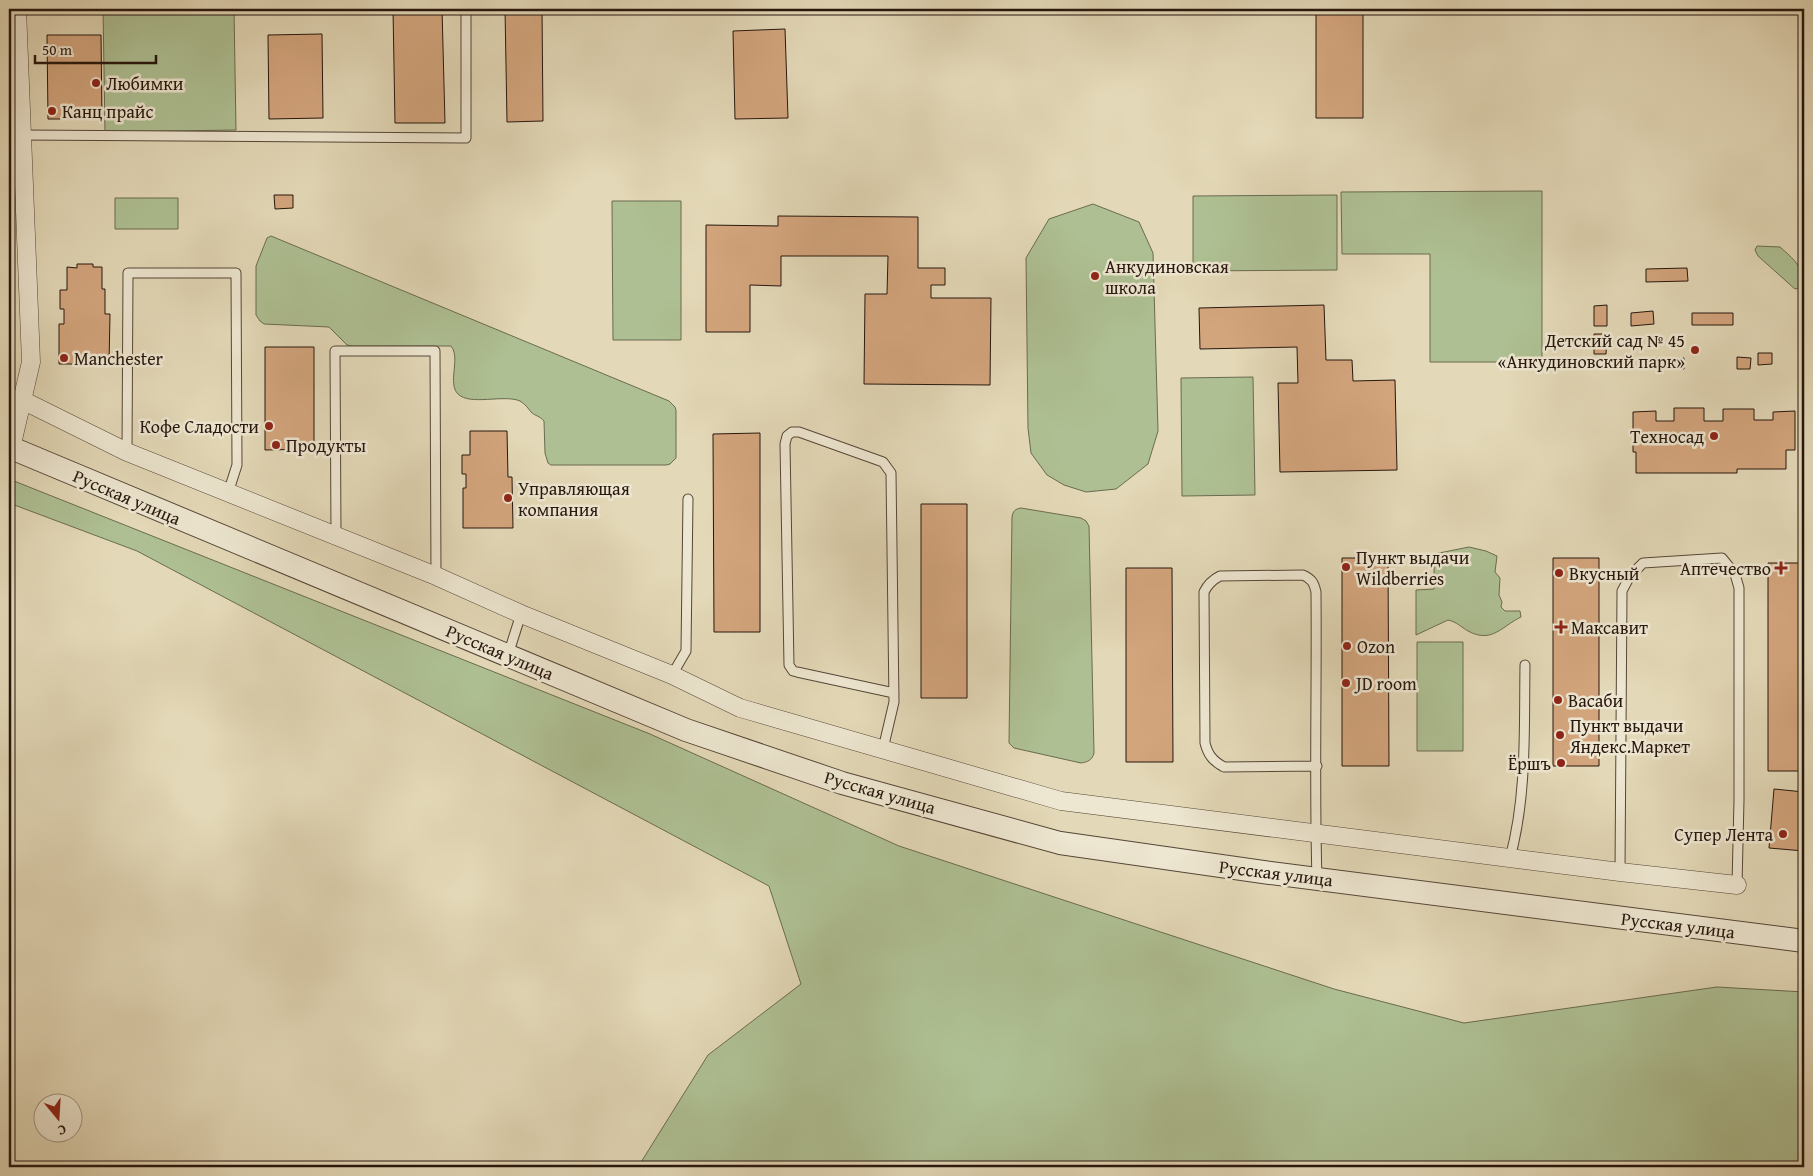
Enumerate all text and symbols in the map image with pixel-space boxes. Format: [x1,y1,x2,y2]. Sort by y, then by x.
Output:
scale bar [35,32,156,64]
text: 50 m [42,39,73,60]
place label: Любимки [106,70,184,97]
marker: Любимки [90,77,102,89]
place label: Канц прайс [62,98,153,125]
marker: Канц прайс [46,105,58,117]
place label: Анкудиновская школа [1105,253,1229,301]
marker: Анкудиновская школа [1089,270,1101,282]
place label: Детский сад № 45 «Анкудиновский парк» [1498,327,1685,375]
marker: Детский сад № 45 «Анкудиновский парк» [1689,344,1701,356]
place label: Manchester [74,345,164,372]
marker: Manchester [58,352,70,364]
place label: Кофе Сладости [140,413,259,440]
marker: Кофе Сладости [263,420,275,432]
place label: Техносад [1630,423,1704,450]
marker: Техносад [1708,430,1720,442]
place label: Продукты [286,432,367,459]
marker: Продукты [270,439,282,451]
street label: Русская улица [69,462,185,532]
place label: Управляющая компания [518,475,630,523]
marker: Управляющая компания [502,492,514,504]
place label: Пункт выдачи Wildberries [1356,544,1470,592]
place label: Аптечество [1680,555,1771,582]
place label: Вкусный [1569,560,1640,587]
marker: Пункт выдачи Wildberries [1340,561,1352,573]
marker: Аптечество [1775,562,1787,574]
marker: Вкусный [1553,567,1565,579]
place label: Максавит [1571,614,1648,641]
street label: Русская улица [442,617,558,687]
marker: Максавит [1555,621,1567,633]
place label: Ozon [1357,633,1395,660]
marker: Ozon [1341,640,1353,652]
place label: JD room [1354,670,1417,697]
marker: JD room [1340,677,1352,689]
place label: Васаби [1568,687,1624,714]
marker: Васаби [1552,694,1564,706]
place label: Пункт выдачи Яндекс.Маркет [1569,712,1690,760]
marker: Пункт выдачи Яндекс.Маркет [1554,729,1566,741]
place label: Ёршъ [1508,750,1551,777]
marker: Ёршъ [1555,757,1567,769]
street label: Русская улица [821,763,939,821]
place label: Супер Лента [1674,821,1773,848]
marker: Супер Лента [1777,828,1789,840]
street label: Русская улица [1218,853,1335,893]
street label: Русская улица [1620,905,1737,945]
north arrow [32,1094,82,1144]
text: С [55,1120,69,1141]

